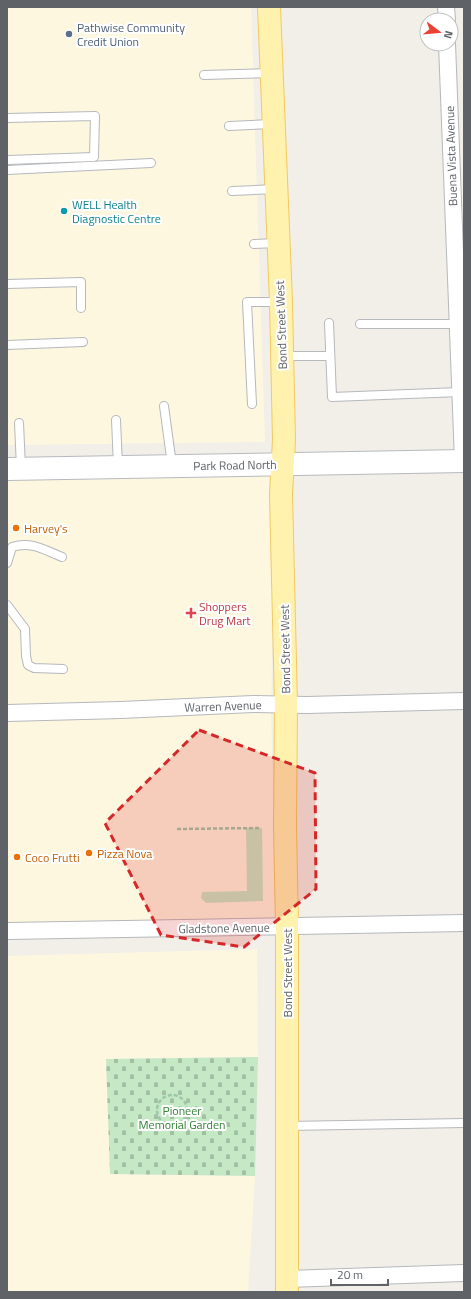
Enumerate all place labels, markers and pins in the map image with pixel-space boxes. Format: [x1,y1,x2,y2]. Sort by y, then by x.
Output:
place label: Pathwise Community Credit Union [77,18,185,51]
marker: Pathwise Community Credit Union [64,29,74,39]
place label: WELL Health Diagnostic Centre [72,195,161,228]
marker: WELL Health Diagnostic Centre [59,206,69,216]
place label: Harvey's [24,519,68,538]
marker: Harvey's [11,523,21,533]
place label: Shoppers Drug Mart [199,597,251,630]
marker: Shoppers Drug Mart [186,608,196,618]
place label: Pizza Nova [97,844,152,863]
place label: Coco Frutti [25,848,80,867]
marker: Pizza Nova [84,848,94,858]
marker: Coco Frutti [12,852,22,862]

